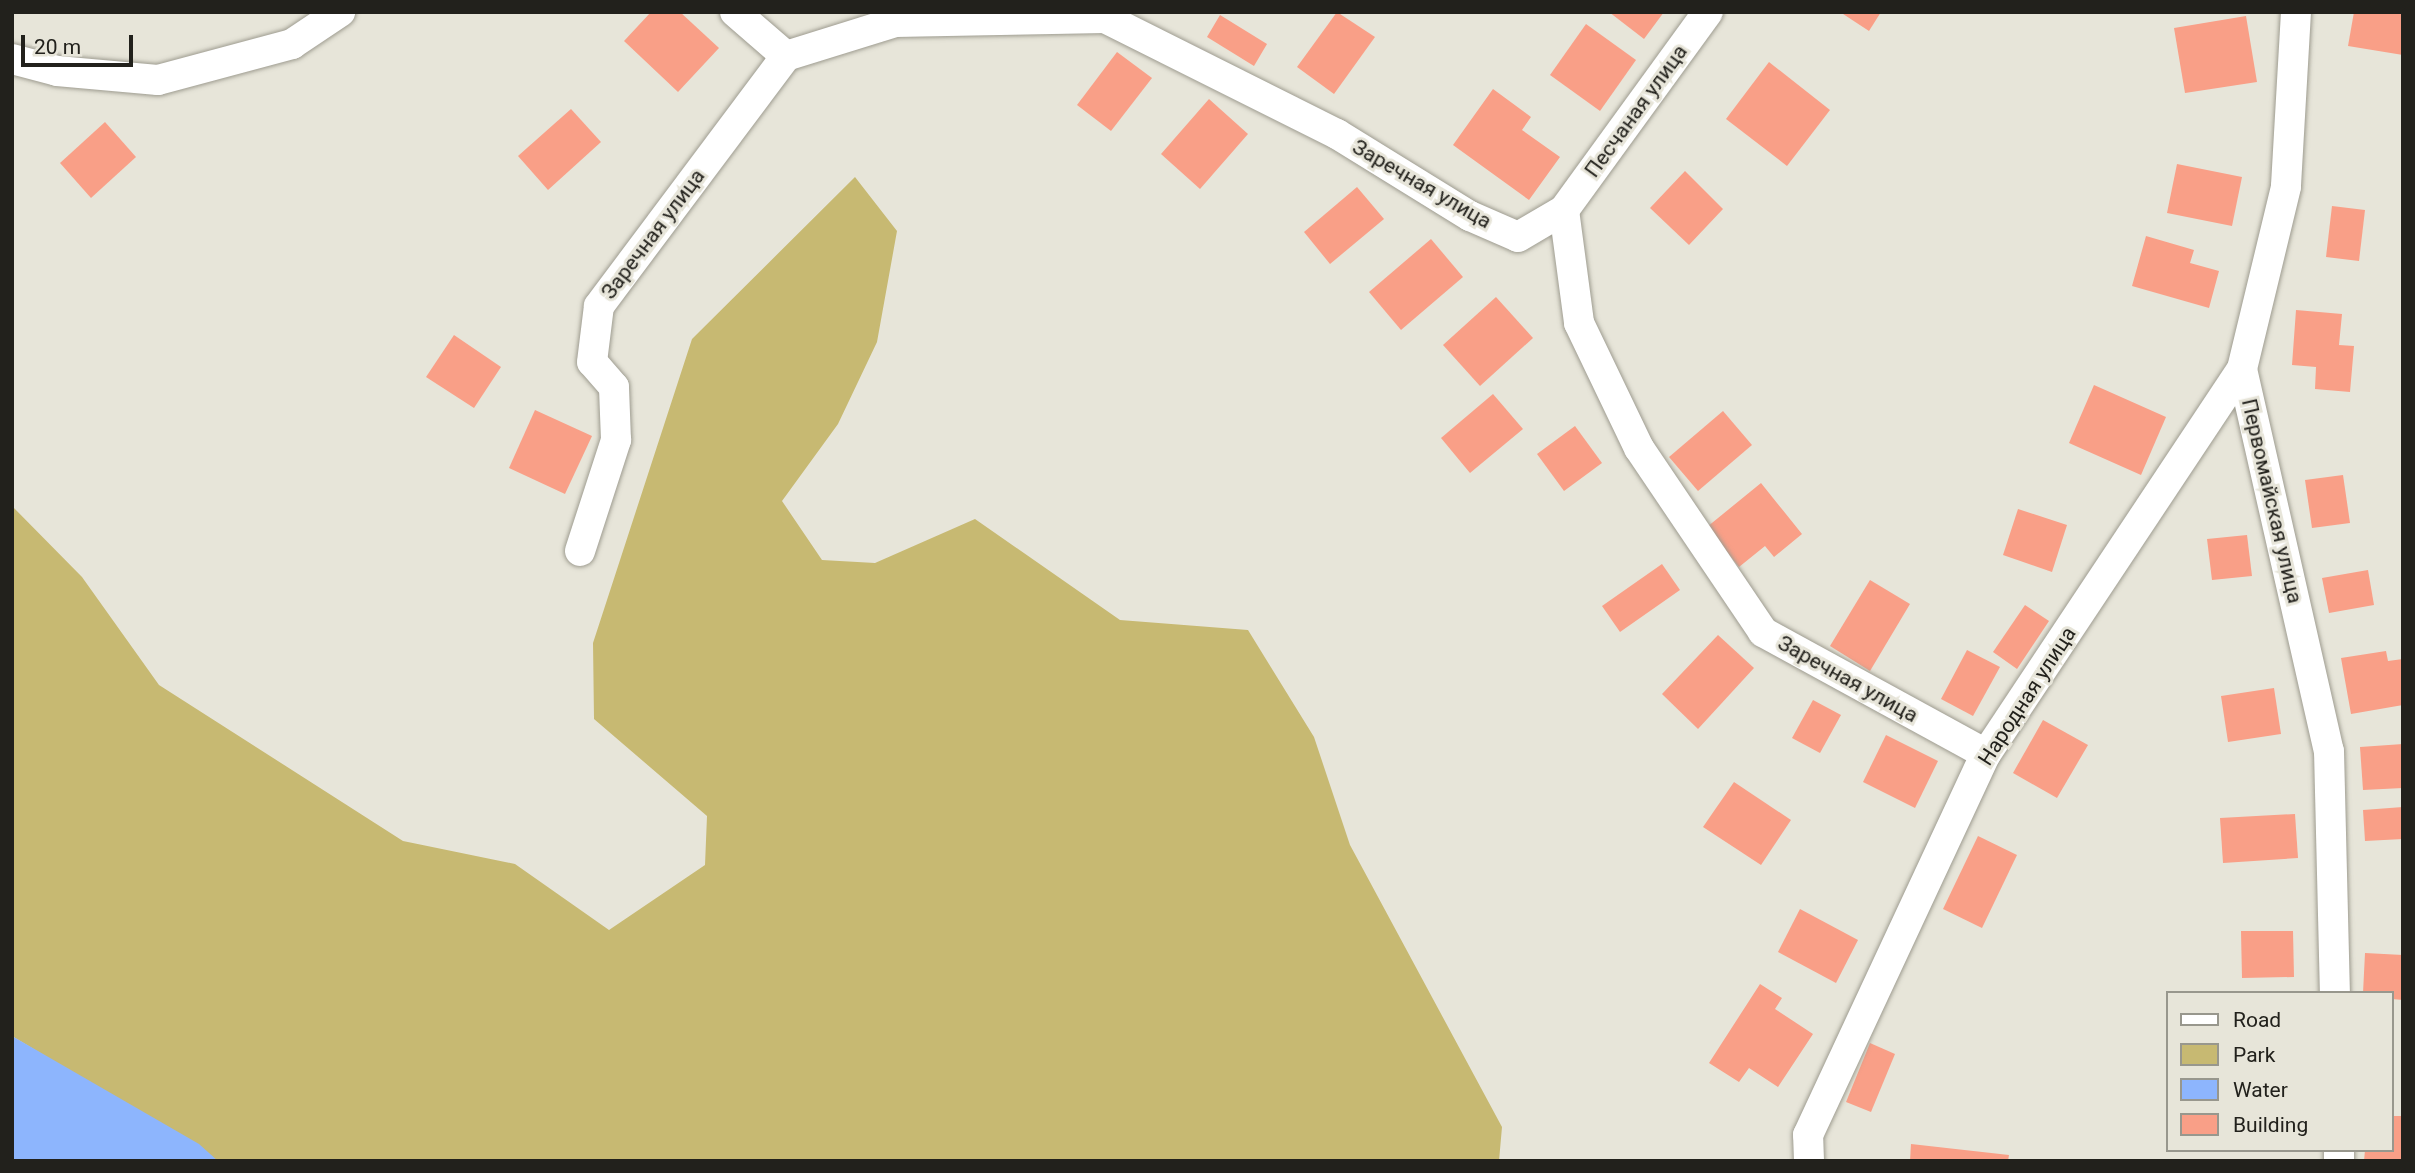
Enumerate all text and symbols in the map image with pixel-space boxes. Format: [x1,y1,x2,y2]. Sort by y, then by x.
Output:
scale bar [24,21,136,65]
text: 20 m [34,35,81,59]
street label: Песчаная улица [1579,40,1693,182]
street label: Заречная улица [1348,134,1496,234]
street label: Заречная улица [596,164,710,304]
street label: Первомайская улица [2236,396,2308,606]
street label: Народная улица [1973,622,2081,770]
street label: Заречная улица [1774,630,1922,728]
legend [2166,991,2394,1152]
text: Road [2233,1008,2281,1032]
text: Park [2233,1043,2275,1067]
text: Water [2233,1078,2288,1102]
text: Building [2233,1113,2308,1137]

